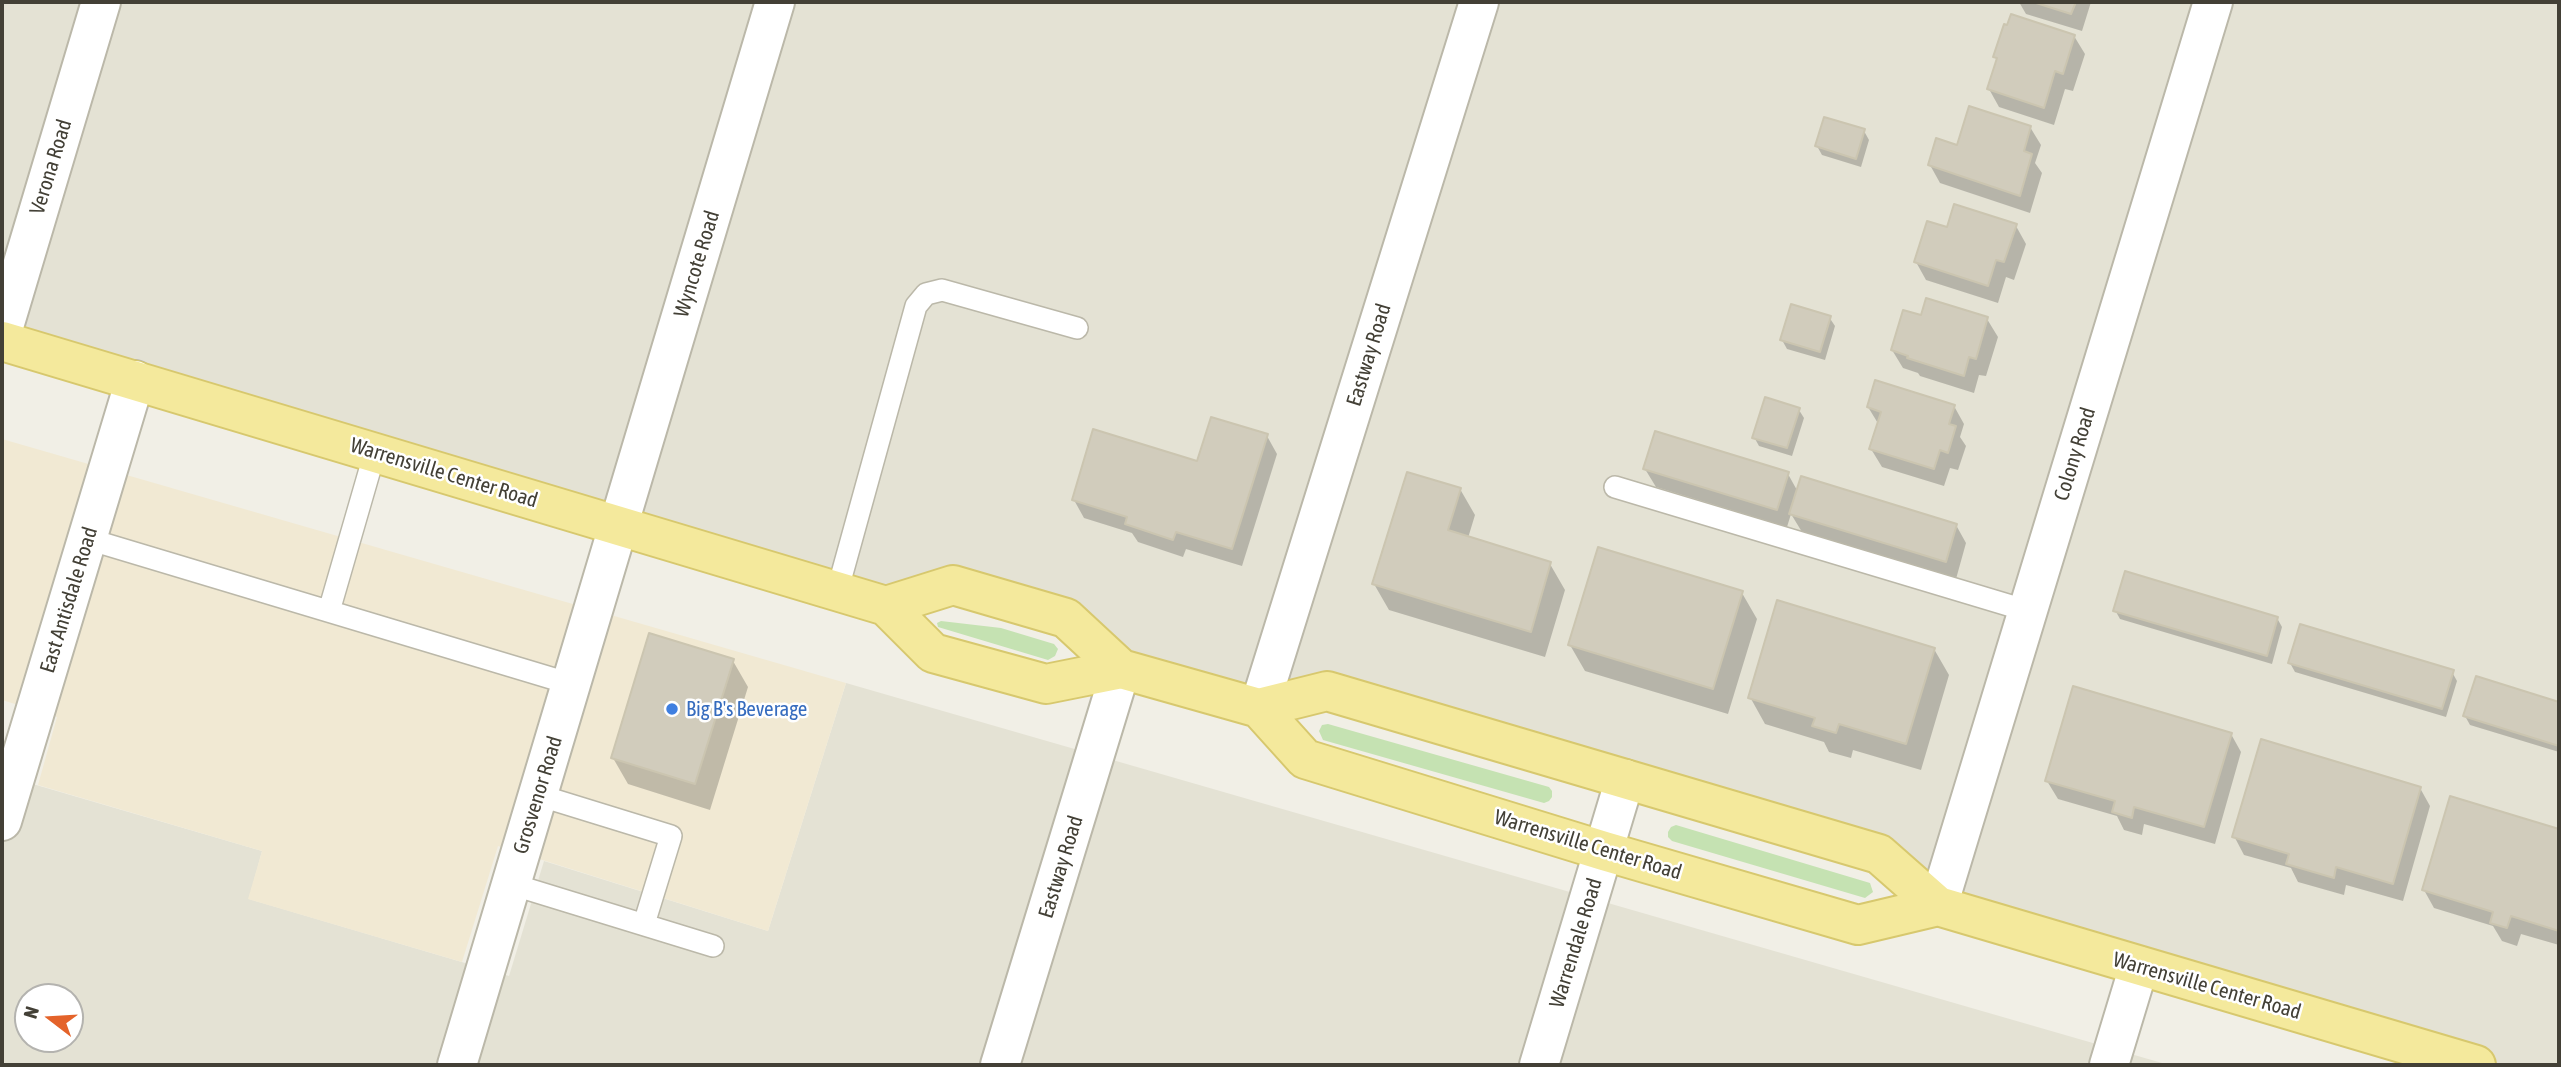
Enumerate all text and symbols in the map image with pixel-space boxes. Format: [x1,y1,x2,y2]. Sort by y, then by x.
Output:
street label: Verona Road [25,116,77,218]
street label: Wyncote Road [669,208,725,320]
street label: Eastway Road [1341,301,1397,409]
street label: Colony Road [2049,404,2101,504]
street label: Warrensville Center Road [347,433,541,513]
street label: East Antisdale Road [35,524,103,676]
place label: Big B's Beverage [686,696,807,722]
marker: Big B's Beverage [664,701,680,717]
street label: Grosvenor Road [508,733,568,857]
street label: Warrensville Center Road [1491,805,1685,885]
street label: Eastway Road [1033,813,1089,921]
street label: Warrendale Road [1544,875,1608,1011]
street label: Warrensville Center Road [2110,947,2304,1025]
north arrow [14,983,84,1053]
text: N [19,1004,43,1021]

